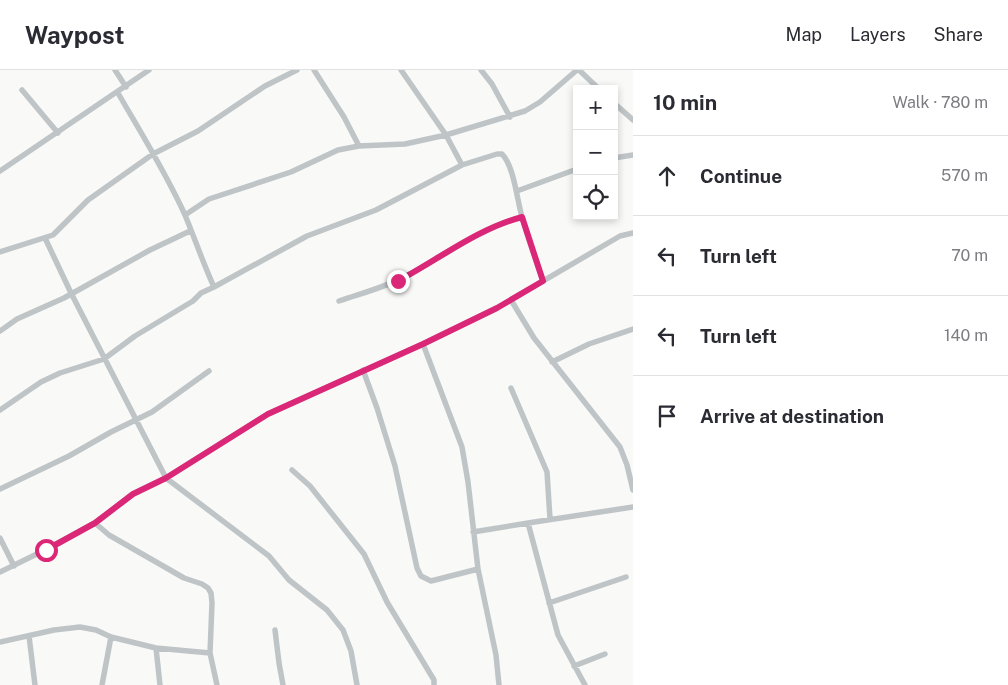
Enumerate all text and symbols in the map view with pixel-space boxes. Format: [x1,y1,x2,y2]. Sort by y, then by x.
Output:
text: Waypost [25,21,125,49]
text: Map [786,24,822,45]
text: Layers [850,24,906,45]
text: Share [934,24,983,45]
map controls [573,85,618,220]
button: + [573,85,618,130]
text: 10 min [653,90,717,115]
text: Walk · 780 m [892,93,988,112]
button: − [573,130,618,175]
icon: ahead [653,162,681,190]
text: Continue [700,165,782,187]
text: 570 m [941,166,988,185]
button: locate [573,175,618,220]
icon: left [653,242,681,270]
text: Turn left [700,245,777,267]
text: 70 m [951,246,988,265]
route end [387,270,410,293]
icon: left [653,322,681,350]
text: Turn left [700,325,777,347]
text: 140 m [944,326,988,345]
icon: arrive [653,402,681,430]
text: Arrive at destination [700,405,884,427]
route start [35,539,58,562]

